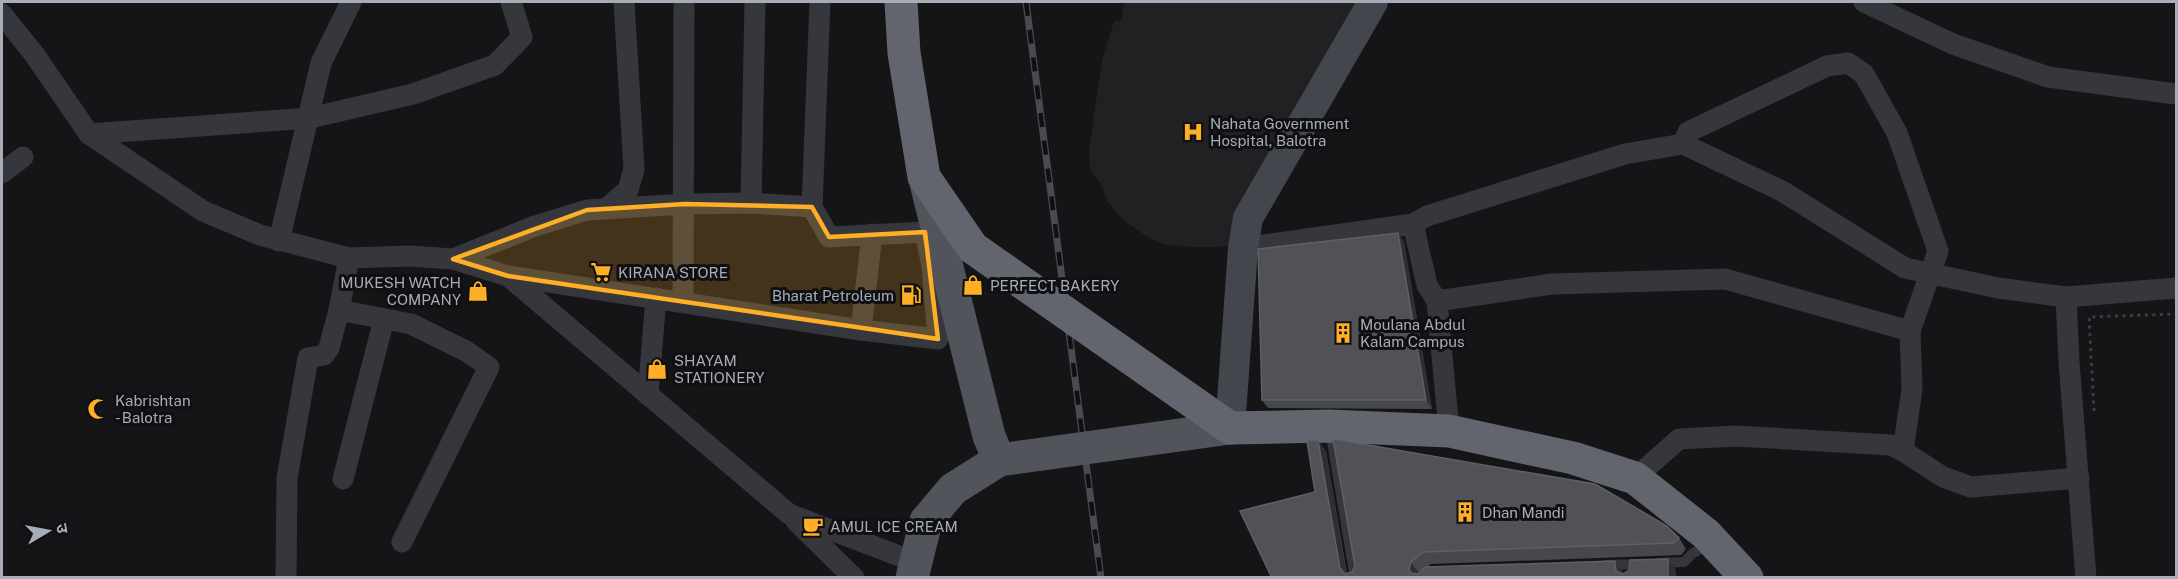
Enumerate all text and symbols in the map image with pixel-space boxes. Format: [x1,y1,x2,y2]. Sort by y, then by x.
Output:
place label: Nahata Government Hospital, Balotra [1210,115,1349,149]
hospital icon: Nahata Government Hospital, Balotra [1181,120,1205,144]
supermarket icon: KIRANA STORE [589,260,613,284]
place label: KIRANA STORE [618,264,728,281]
shop icon: PERFECT BAKERY [961,273,985,297]
place label: MUKESH WATCH COMPANY [340,274,461,308]
place label: PERFECT BAKERY [990,277,1119,294]
shop icon: MUKESH WATCH COMPANY [466,279,490,303]
fuel station icon: Bharat Petroleum [899,283,923,307]
place label: Bharat Petroleum [772,287,894,304]
place label: Moulana Abdul Kalam Campus [1360,316,1466,350]
building icon: Moulana Abdul Kalam Campus [1331,321,1355,345]
place label: SHAYAM STATIONERY [674,352,765,386]
shop icon: SHAYAM STATIONERY [645,357,669,381]
place label: Kabrishtan - Balotra [115,392,191,426]
mosque icon: Kabrishtan - Balotra [86,397,110,421]
building icon: Dhan Mandi [1453,500,1477,524]
north arrow [18,501,78,561]
place label: Dhan Mandi [1482,504,1565,521]
cafe icon: AMUL ICE CREAM [801,514,825,538]
place label: AMUL ICE CREAM [830,518,958,535]
text: उ [52,522,73,535]

